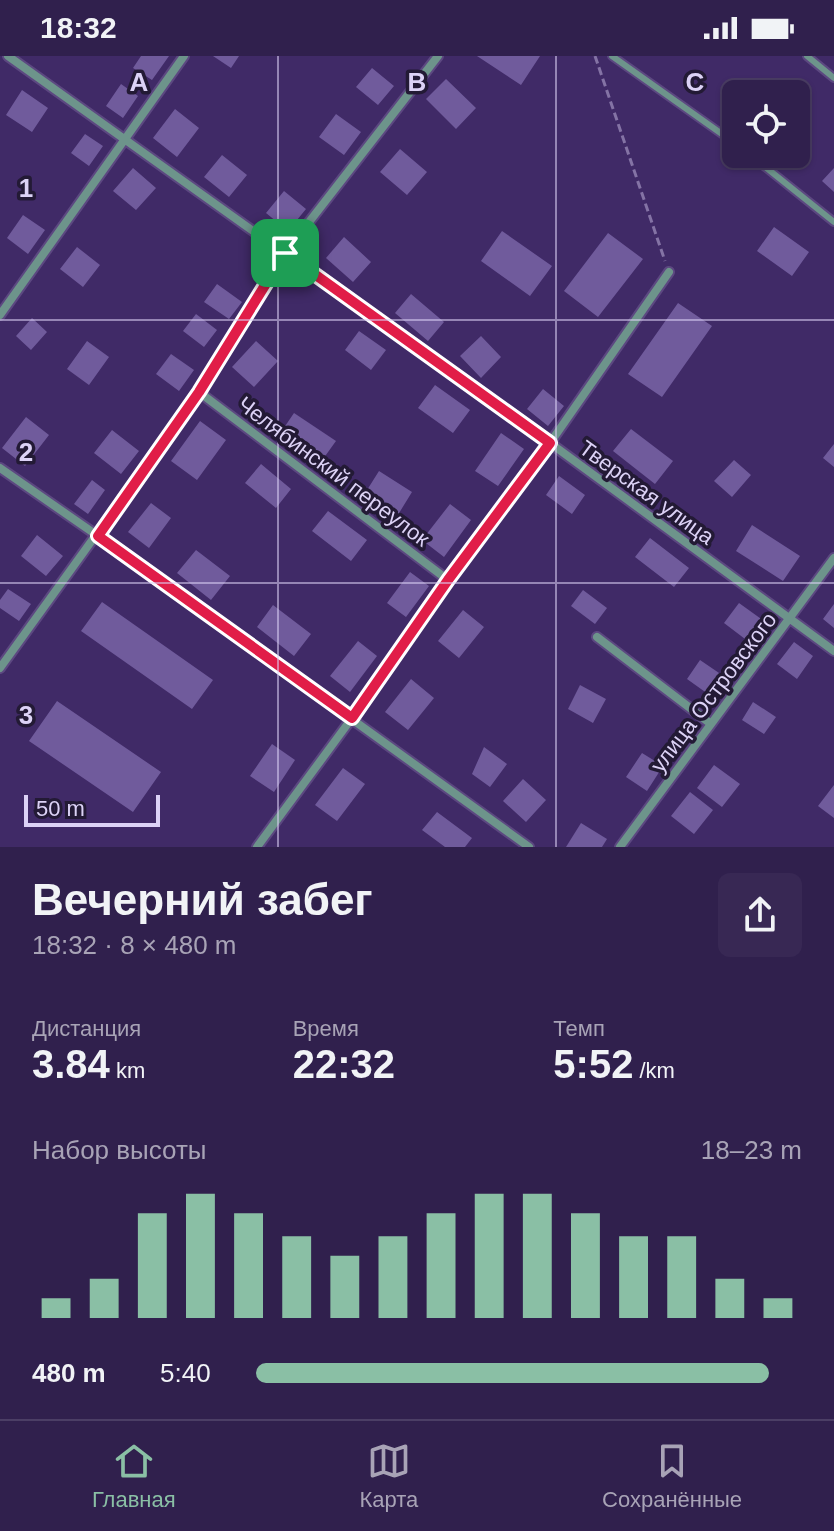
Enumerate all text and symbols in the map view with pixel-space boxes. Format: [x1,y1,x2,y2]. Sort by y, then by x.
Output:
text: 18:32 [40,11,117,44]
text: A [130,67,149,97]
text: B [408,67,426,97]
text: C [686,67,705,97]
map controls [722,80,810,168]
button: locate [722,80,810,168]
text: 1 [19,173,33,203]
pin [251,219,319,287]
icon: arrive [263,231,307,275]
street label: Челябинский переулок [233,391,435,552]
street label: Тверская улица [575,435,719,550]
text: 2 [19,437,33,467]
street label: улица Островского [645,607,782,777]
text: 3 [19,700,33,730]
scale bar [24,791,160,827]
text: 50 m [36,796,85,821]
button: share [718,873,802,957]
text: Вечерний забег [32,875,373,924]
text: 18:32 · 8 × 480 m [32,930,237,960]
text: Дистанция [32,1016,141,1041]
text: Время [293,1016,359,1041]
text: Темп [553,1016,605,1041]
text: 3.84 [32,1042,110,1086]
text: 22:32 [293,1042,395,1086]
text: 5:52 [553,1042,633,1086]
text: km [110,1058,145,1083]
text: /km [633,1058,675,1083]
text: Набор высоты [32,1135,207,1165]
text: 18–23 m [701,1135,802,1165]
text: 480 m [32,1358,106,1388]
text: 5:40 [160,1358,211,1388]
tab: Главная [92,1439,176,1513]
tab: Карта [359,1439,418,1513]
tab: Сохранённые [602,1439,742,1513]

